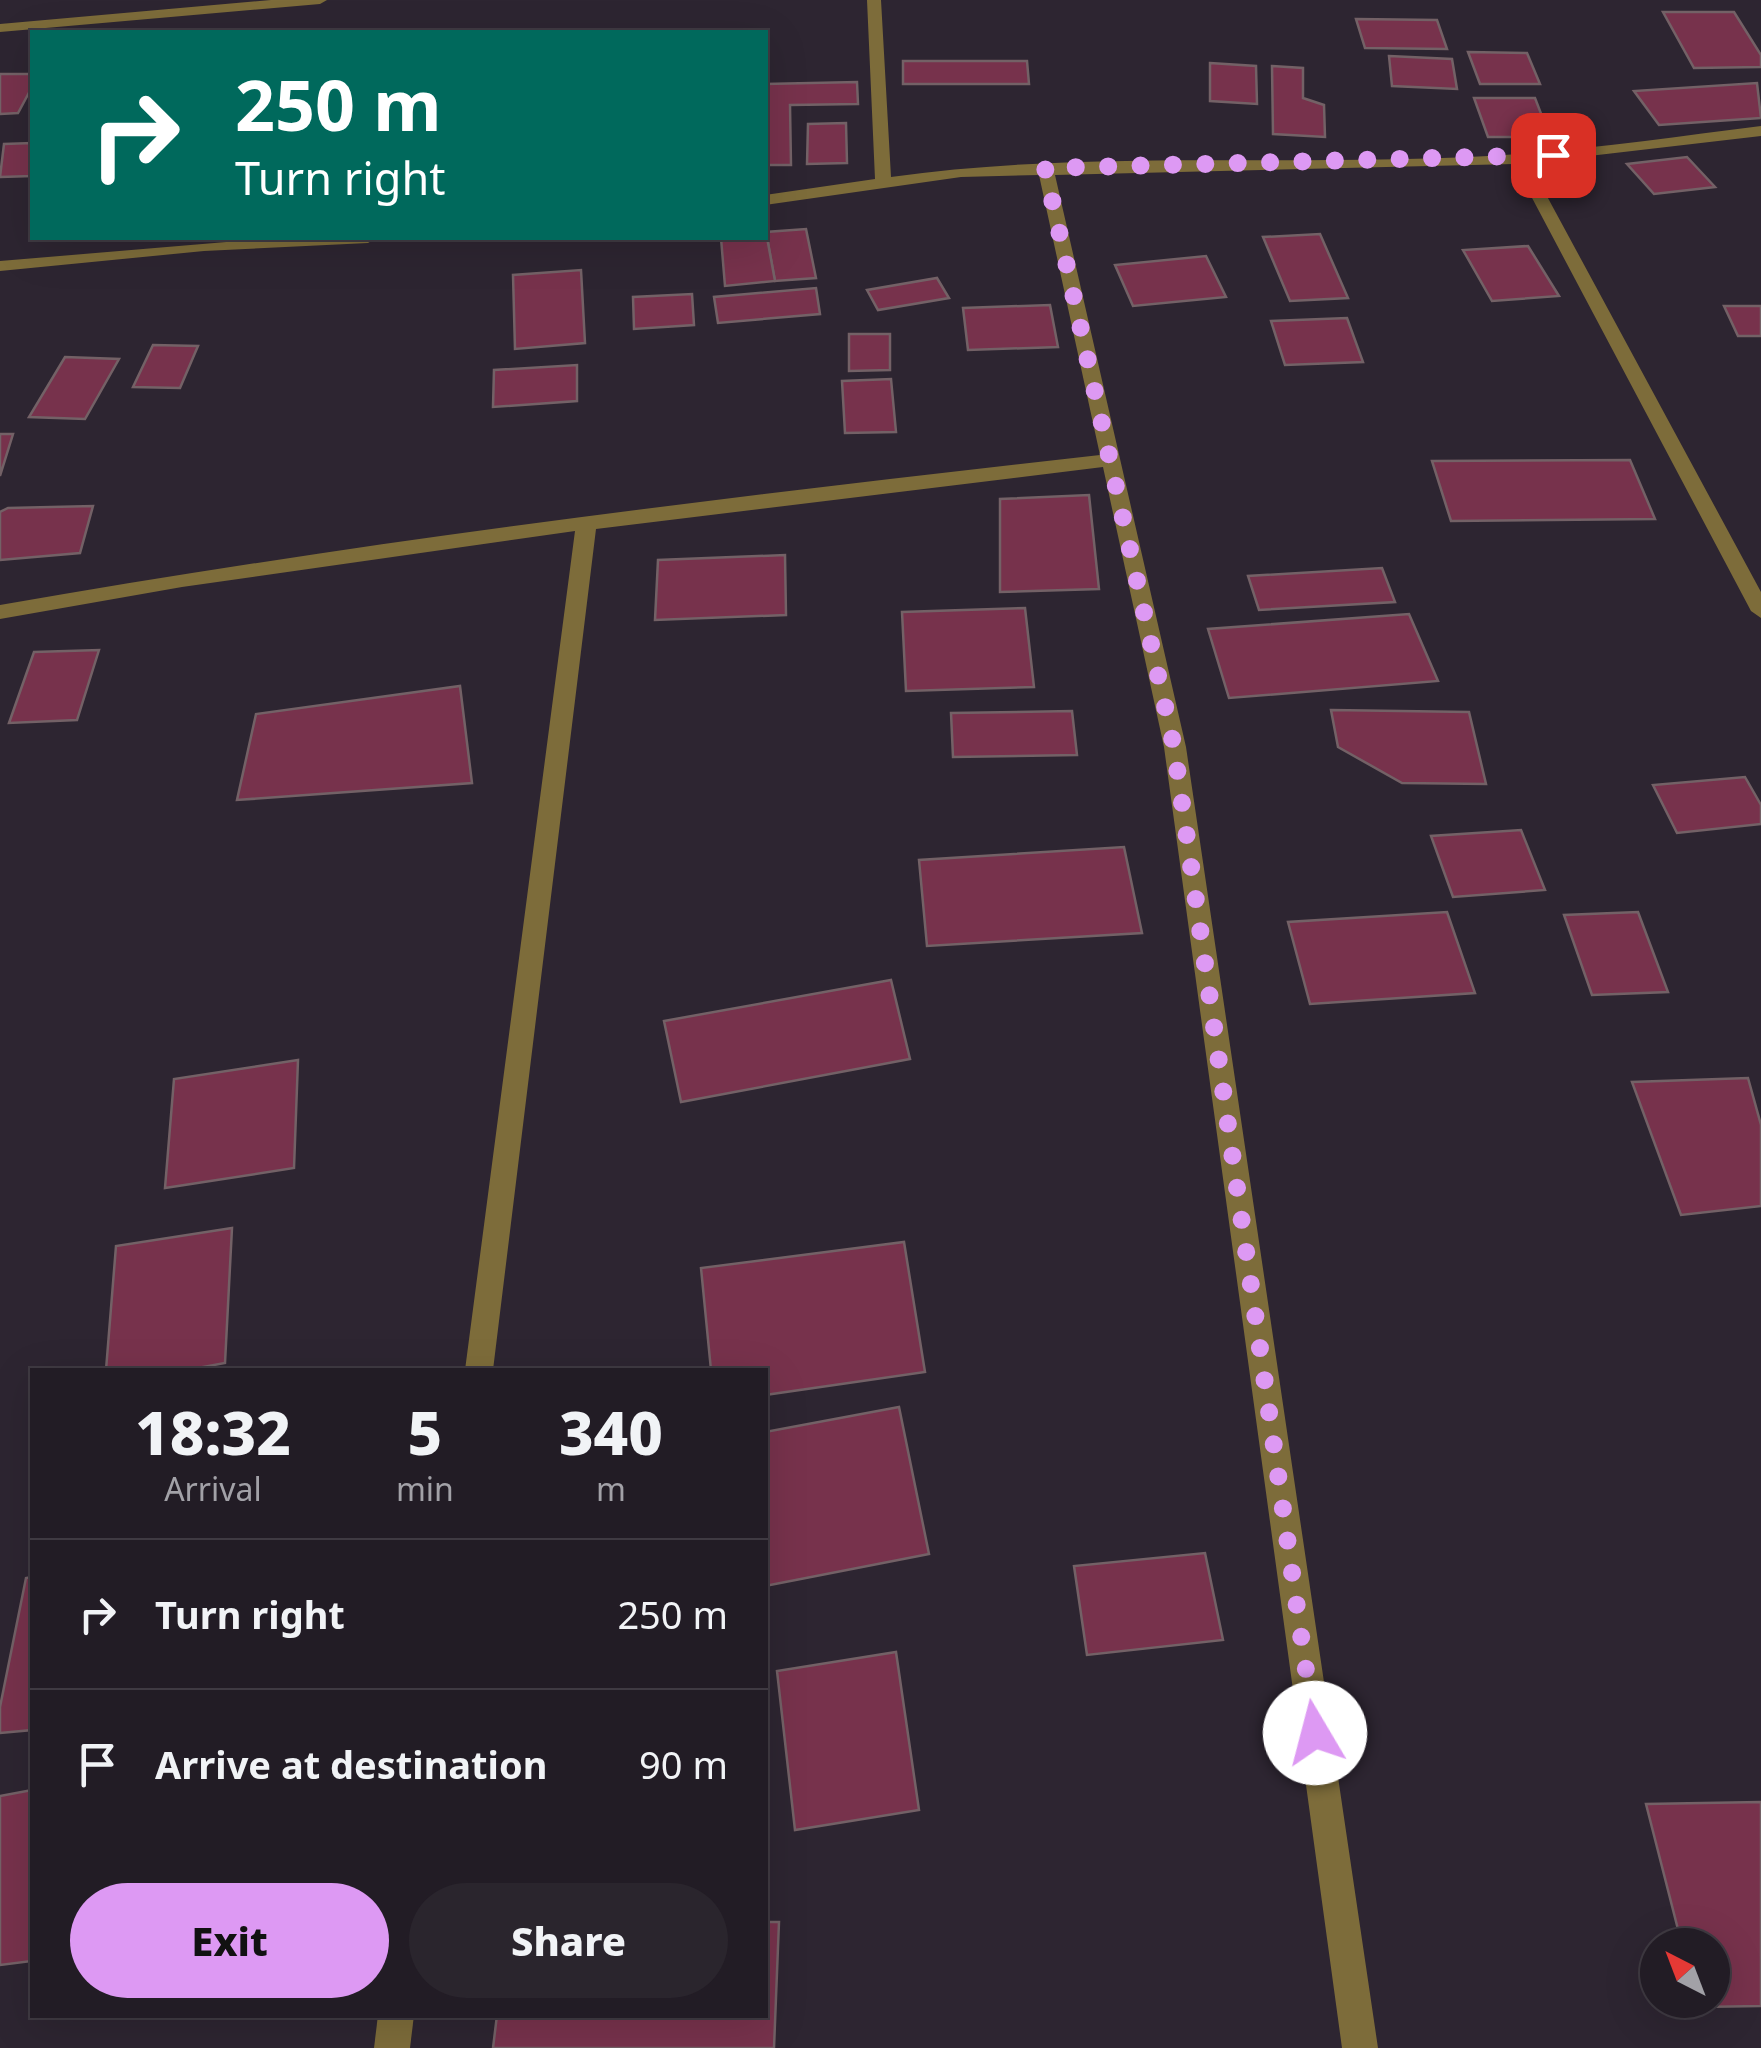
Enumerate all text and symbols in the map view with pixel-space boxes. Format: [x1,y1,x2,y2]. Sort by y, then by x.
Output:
text: 250 m [235,56,442,152]
icon: right [70,70,200,200]
pin [1511,113,1596,198]
icon: arrive [1526,128,1581,183]
text: Turn right [235,147,446,208]
text: 18:32 [135,1391,291,1473]
text: 5 [408,1391,442,1473]
text: 340 [559,1391,663,1473]
text: Arrival [164,1467,262,1510]
text: min [396,1467,454,1510]
text: m [596,1467,626,1510]
icon: right [70,1587,125,1642]
text: Turn right [155,1588,345,1640]
text: 250 m [617,1588,728,1640]
position arrow [1263,1681,1367,1785]
icon: arrive [70,1737,125,1792]
text: Arrive at destination [155,1738,547,1790]
text: 90 m [639,1738,728,1790]
button: Exit [70,1883,389,1998]
button: Share [409,1883,728,1998]
north arrow [1640,1928,1730,2018]
map controls [1640,1928,1730,2018]

